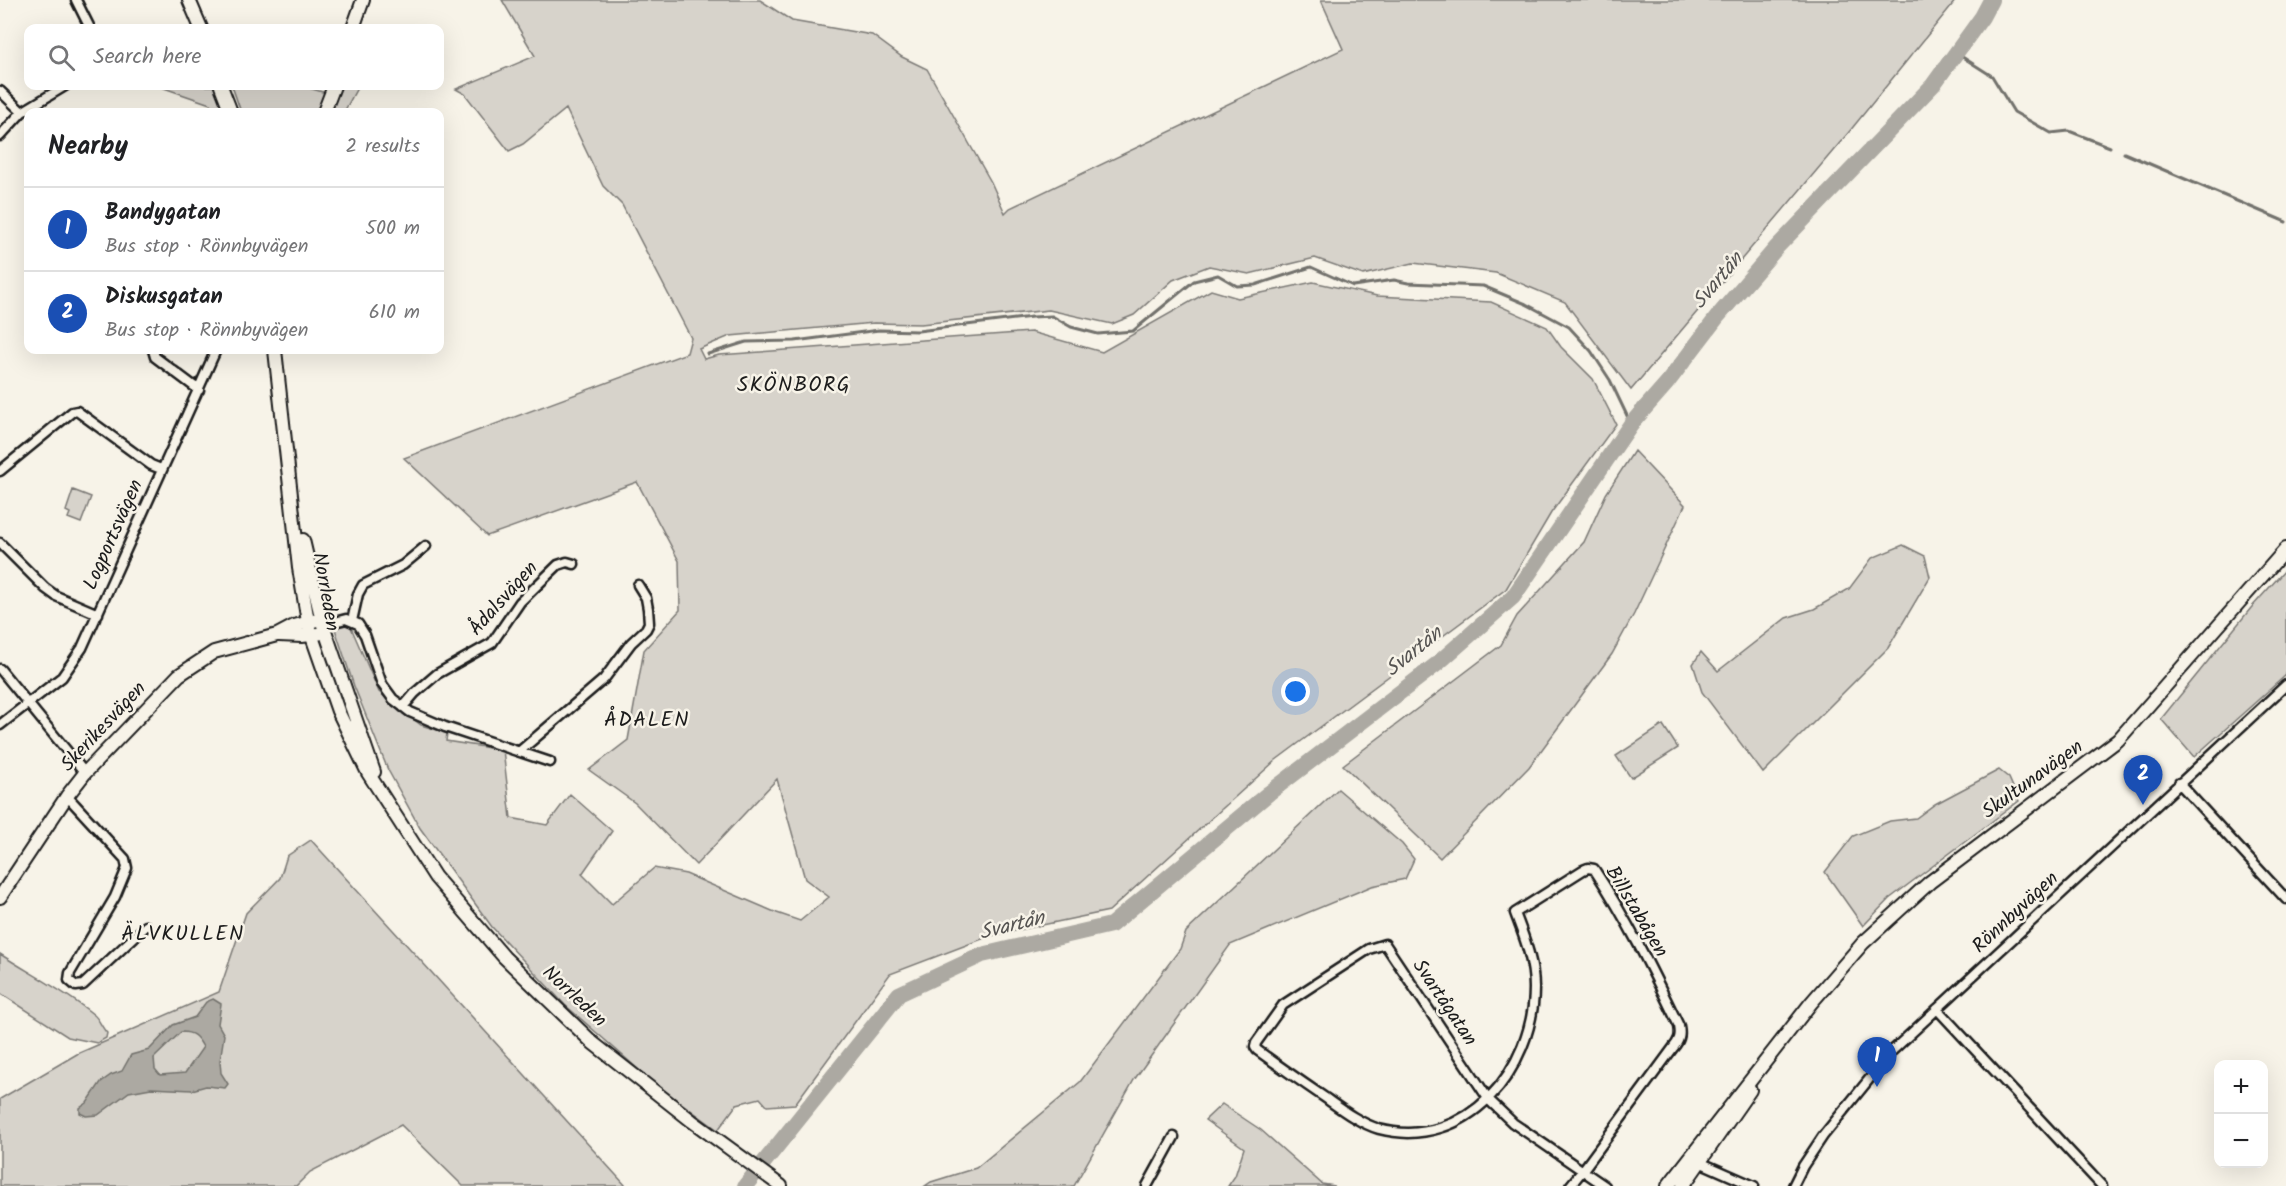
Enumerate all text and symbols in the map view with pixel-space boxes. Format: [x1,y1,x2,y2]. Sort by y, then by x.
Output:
search box [24,24,444,90]
text: Search here [93,40,201,75]
icon: search [45,41,78,74]
text: Nearby [48,126,128,168]
text: 2 results [345,131,420,163]
text: Bandygatan [105,196,221,231]
text: 1 [64,213,71,245]
text: 500 m [365,213,420,245]
text: Bus stop · Rönnbyvägen [105,231,309,263]
water label: Svartån [1684,244,1753,317]
text: Diskusgatan [105,280,223,315]
text: 2 [62,297,73,329]
text: 610 m [369,297,420,329]
text: Bus stop · Rönnbyvägen [105,315,309,347]
district label: SKÖNBORG [737,369,851,402]
street label: Logportsvägen [75,475,153,595]
street label: Norrleden [302,550,348,634]
street label: Ådalsvägen [461,554,547,644]
water label: Svartån [1378,617,1451,686]
street label: Skerikesvägen [53,674,155,780]
your location [1281,677,1310,706]
district label: ÅDALEN [604,704,690,737]
street label: Skultunavägen [1975,732,2091,828]
pin: 2 [2124,756,2162,805]
street label: Billstabågen [1596,860,1676,964]
street label: Rönnbyvägen [1965,864,2067,962]
water label: Svartån [976,902,1050,950]
district label: ÄLVKULLEN [121,918,245,951]
street label: Svartågatan [1403,953,1485,1053]
street label: Norrleden [534,958,614,1036]
pin: 1 [1858,1038,1896,1087]
map controls [2214,1060,2268,1168]
button: + [2214,1060,2268,1114]
button: − [2214,1114,2268,1168]

